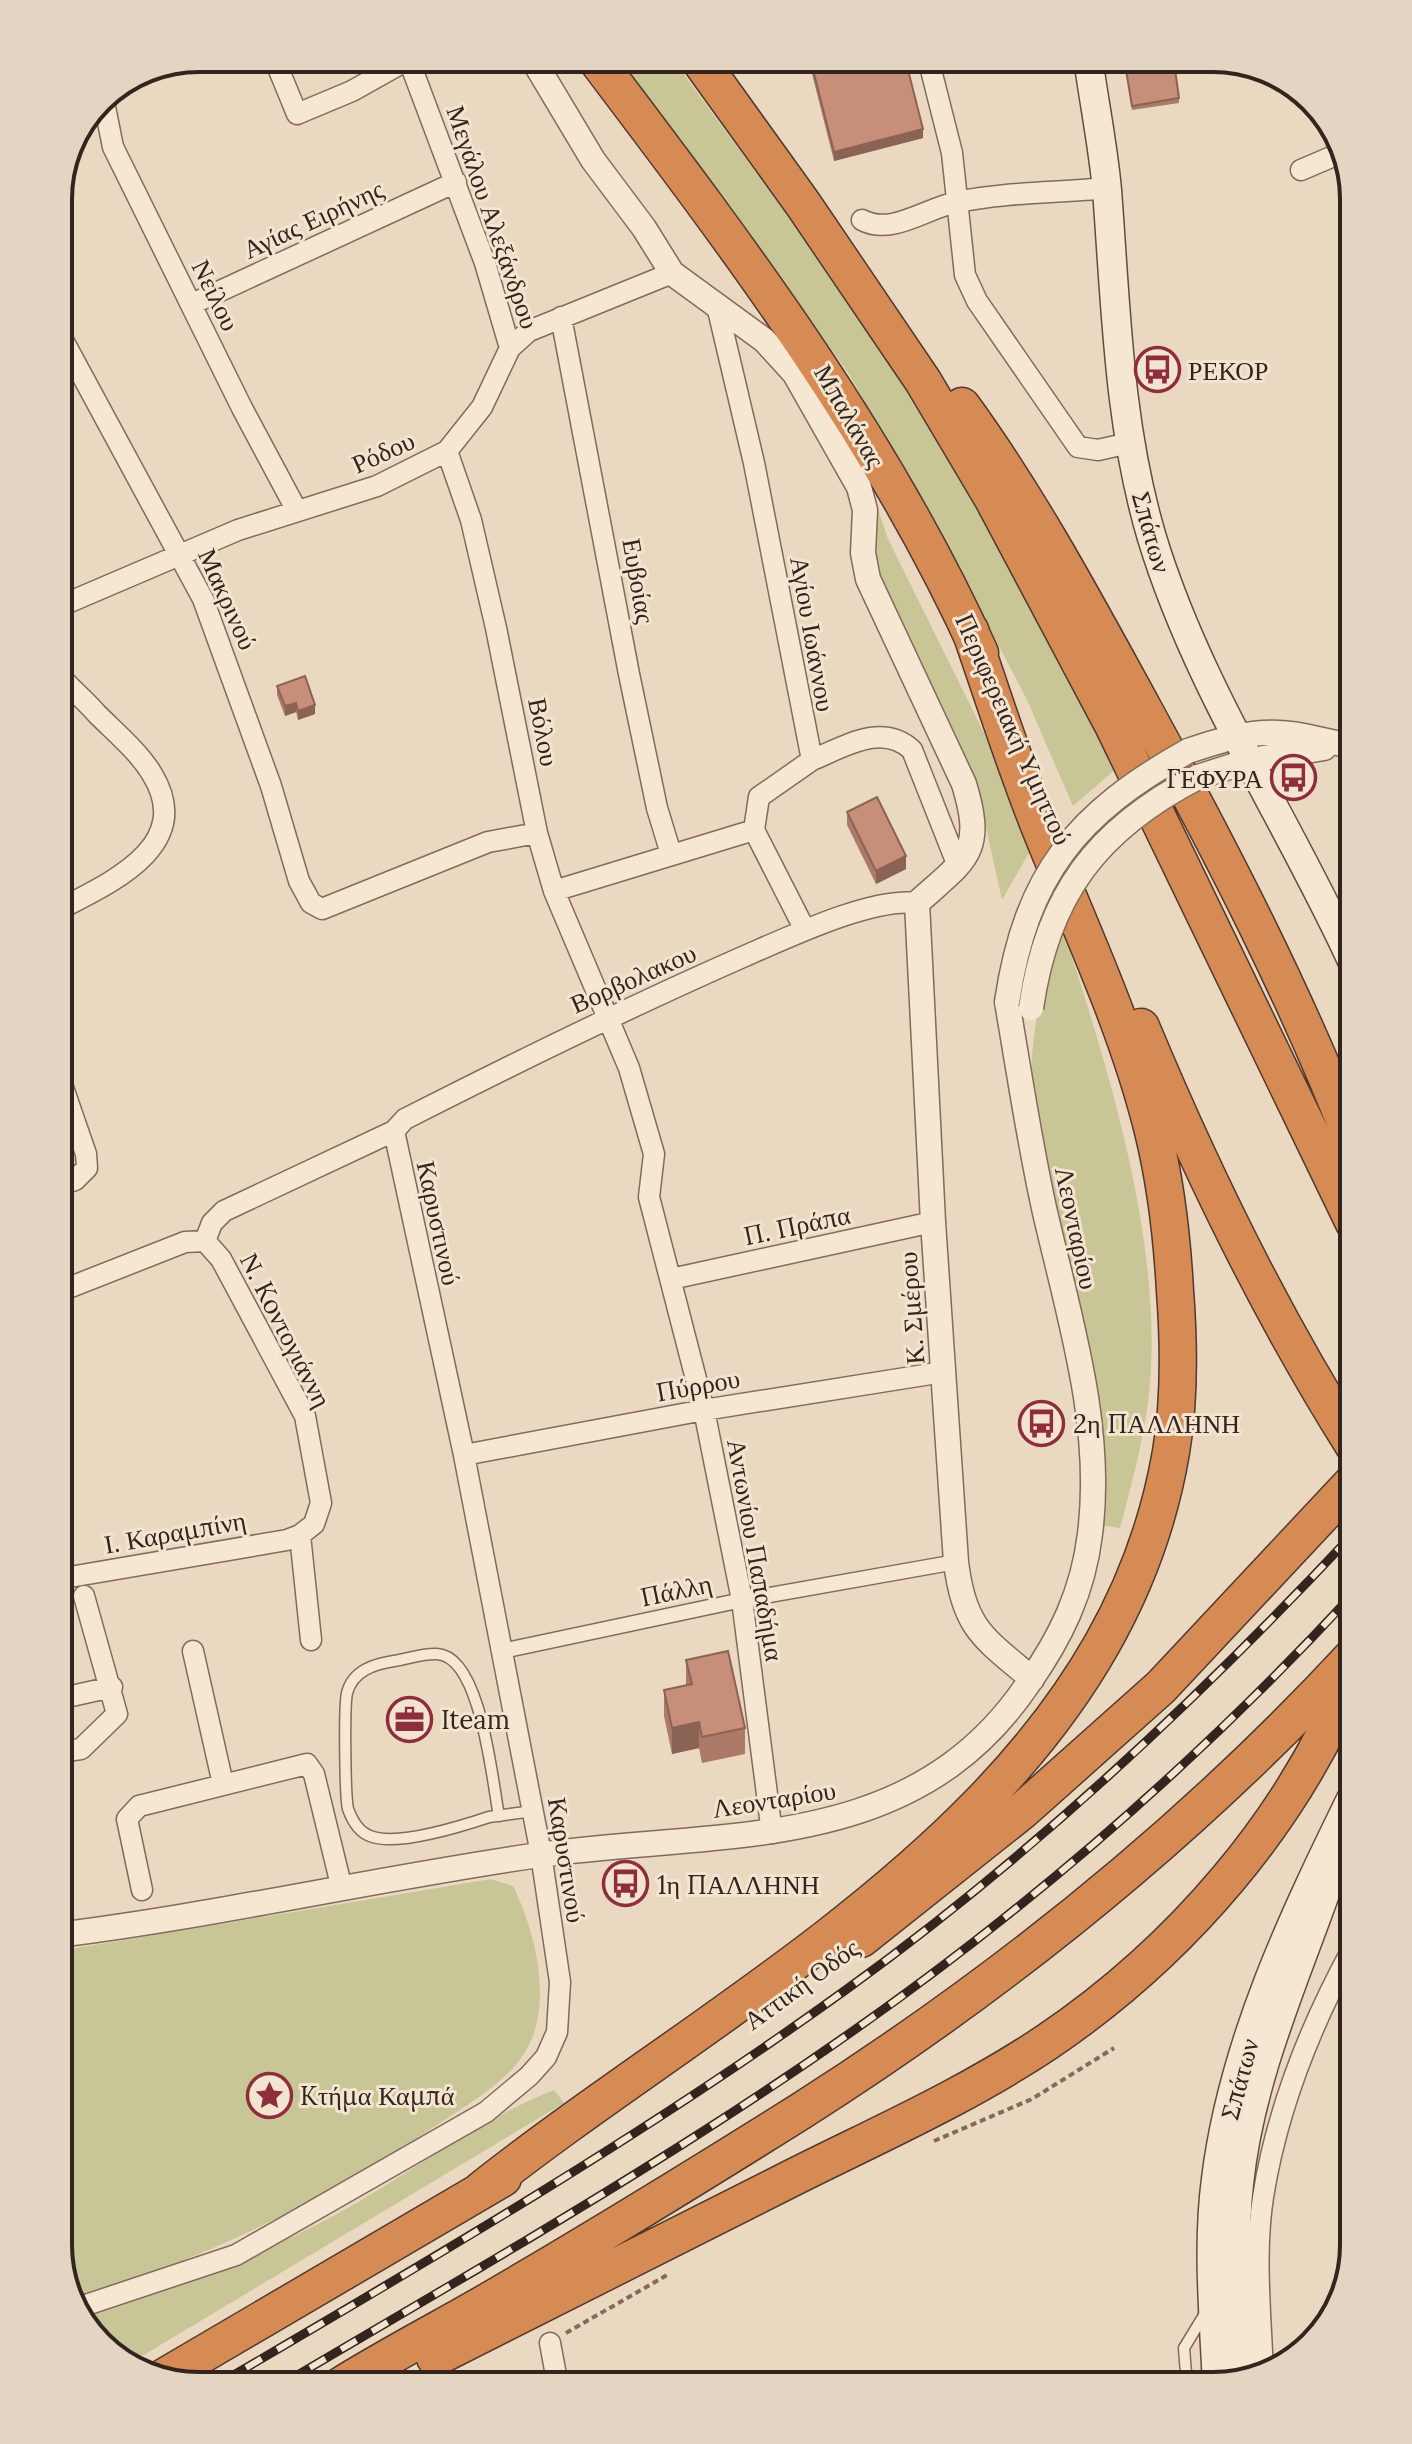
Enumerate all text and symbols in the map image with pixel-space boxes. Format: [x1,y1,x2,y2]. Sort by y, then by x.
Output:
street label: Μεγάλου Αλεξάνδρου [439,101,547,333]
street label: Αγίας Ειρήνης [237,172,389,266]
street label: Νείλου [185,254,247,336]
bus stop icon: ΡΕΚΟΡ [1133,346,1181,394]
place label: ΡΕΚΟΡ [1188,354,1269,387]
street label: Μπαλάνας [807,359,893,474]
street label: Ρόδου [346,424,420,480]
street label: Σπάτων [1125,487,1179,577]
street label: Ευβοίας [615,536,663,627]
street label: Μακρινού [191,543,265,655]
street label: Αγίου Ιωάννου [783,554,843,714]
street label: Περιφερειακή Υμηττού [948,608,1080,850]
street label: Βόλου [521,695,567,769]
bus stop icon: ΓΕΦΥΡΑ [1270,754,1318,802]
place label: ΓΕΦΥΡΑ [1166,762,1263,795]
street label: Βορβολακου [565,936,701,1020]
street label: Καρυστινού [410,1158,468,1288]
street label: Λεονταρίου [1048,1164,1106,1292]
street label: Π. Πράπα [741,1198,854,1252]
street label: Ν. Koντογιάννη [233,1247,339,1413]
street label: Κ. Σμέρου [891,1251,931,1365]
street label: Πύρρου [654,1361,742,1409]
bus stop icon: 2η ΠΑΛΛΗΝΗ [1018,1399,1066,1447]
place label: 2η ΠΑΛΛΗΝΗ [1073,1407,1240,1440]
street label: Αντωνίου Παπαδήμα [720,1436,792,1664]
street label: Ι. Καραμπίνη [102,1503,248,1561]
street label: Πάλλη [637,1566,715,1614]
office icon: Iteam [386,1695,434,1743]
place label: Iteam [441,1703,510,1736]
street label: Λεονταρίου [710,1773,838,1825]
street label: Καρυστινού [541,1795,593,1925]
bus stop icon: 1η ΠΑΛΛΗΝΗ [602,1860,650,1908]
place label: 1η ΠΑΛΛΗΝΗ [657,1868,820,1901]
street label: Αττική Οδός [737,1931,866,2037]
street label: Σπάτων [1212,2034,1266,2123]
place icon: Kτήμα Καμπά [245,2071,293,2119]
place label: Kτήμα Καμπά [300,2079,455,2112]

